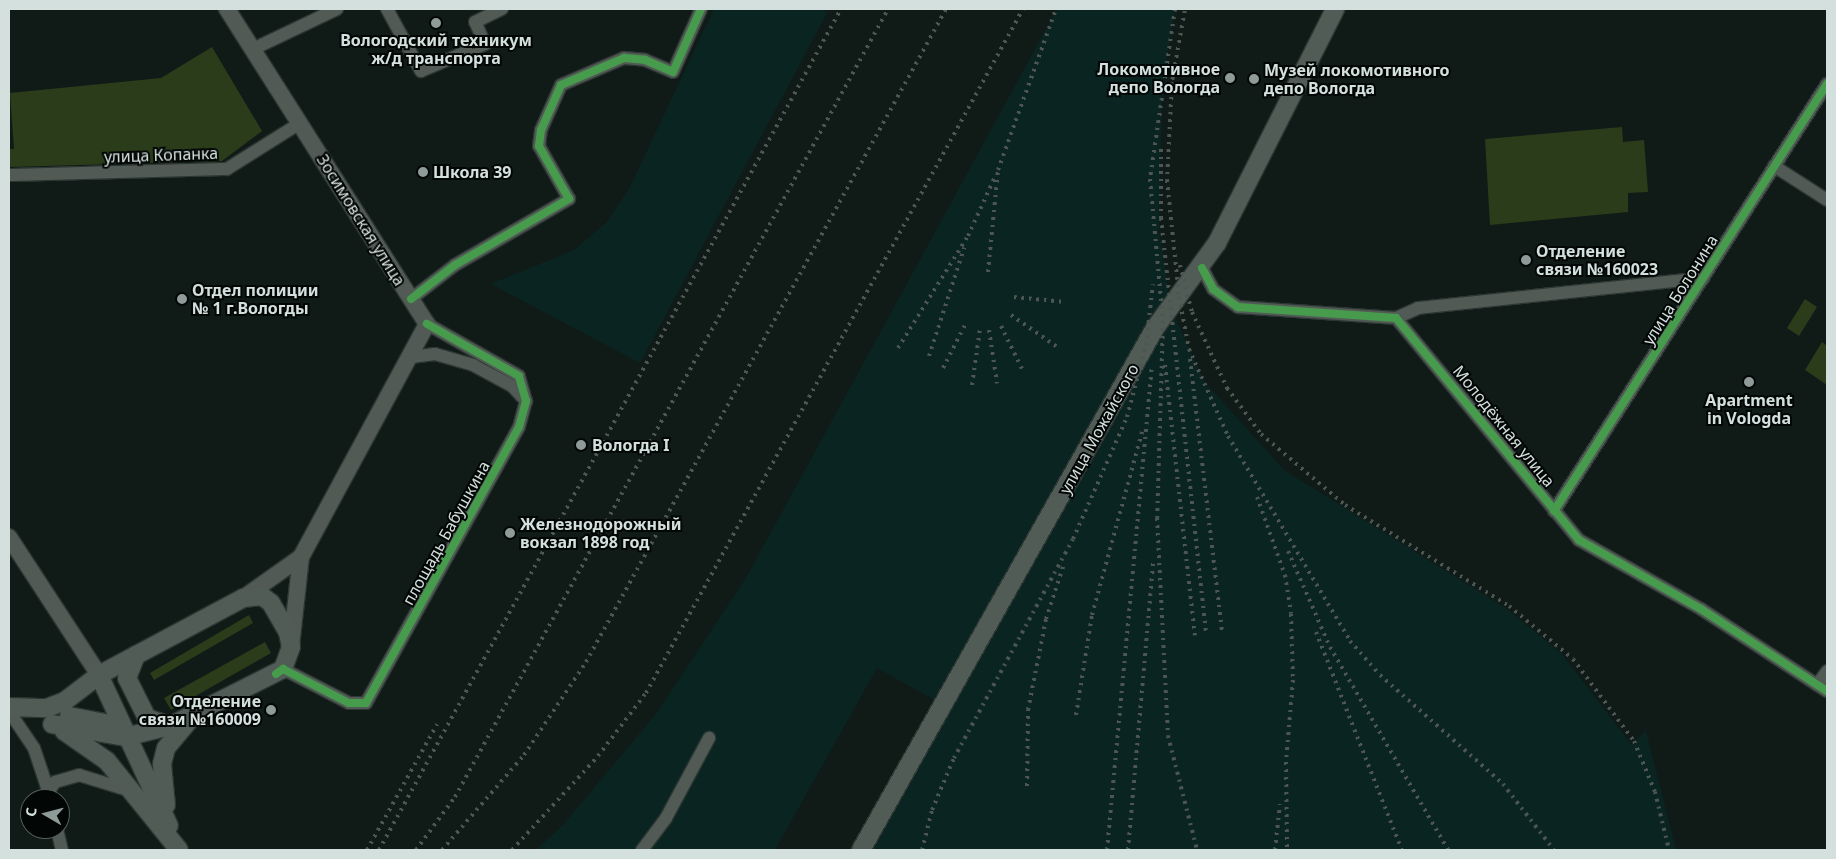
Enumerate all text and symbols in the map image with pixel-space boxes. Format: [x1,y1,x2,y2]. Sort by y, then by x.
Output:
marker: Вологодский техникум ж/д транспорта [430,17,442,29]
place label: Вологодский техникум ж/д транспорта [340,30,532,68]
place label: Локомотивное депо Вологда [1098,59,1220,97]
place label: Музей локомотивного депо Вологда [1264,60,1450,98]
marker: Локомотивное депо Вологда [1224,72,1236,84]
marker: Музей локомотивного депо Вологда [1248,73,1260,85]
street label: улица Копанка [104,143,218,167]
street label: Зосимовская улица [313,151,409,289]
place label: Школа 39 [433,162,512,182]
marker: Школа 39 [417,166,429,178]
street label: улица Болонина [1638,231,1722,349]
place label: Отделение связи №160023 [1536,241,1658,279]
marker: Отделение связи №160023 [1520,254,1532,266]
place label: Отдел полиции № 1 г.Вологды [192,280,319,318]
marker: Отдел полиции № 1 г.Вологды [176,293,188,305]
street label: улица Можайского [1055,361,1143,497]
street label: Молодёжная улица [1449,361,1559,491]
marker: Apartment in Vologda [1743,376,1755,388]
place label: Apartment in Vologda [1705,390,1793,428]
place label: Вологда I [592,435,670,455]
marker: Вологда I [574,438,588,452]
street label: площадь Бабушкина [398,458,494,608]
place label: Железнодорожный вокзал 1898 год [520,514,682,552]
marker: Железнодорожный вокзал 1898 год [504,527,516,539]
place label: Отделение связи №160009 [139,691,261,729]
marker: Отделение связи №160009 [265,704,277,716]
north arrow [20,789,70,839]
text: С [21,806,41,818]

